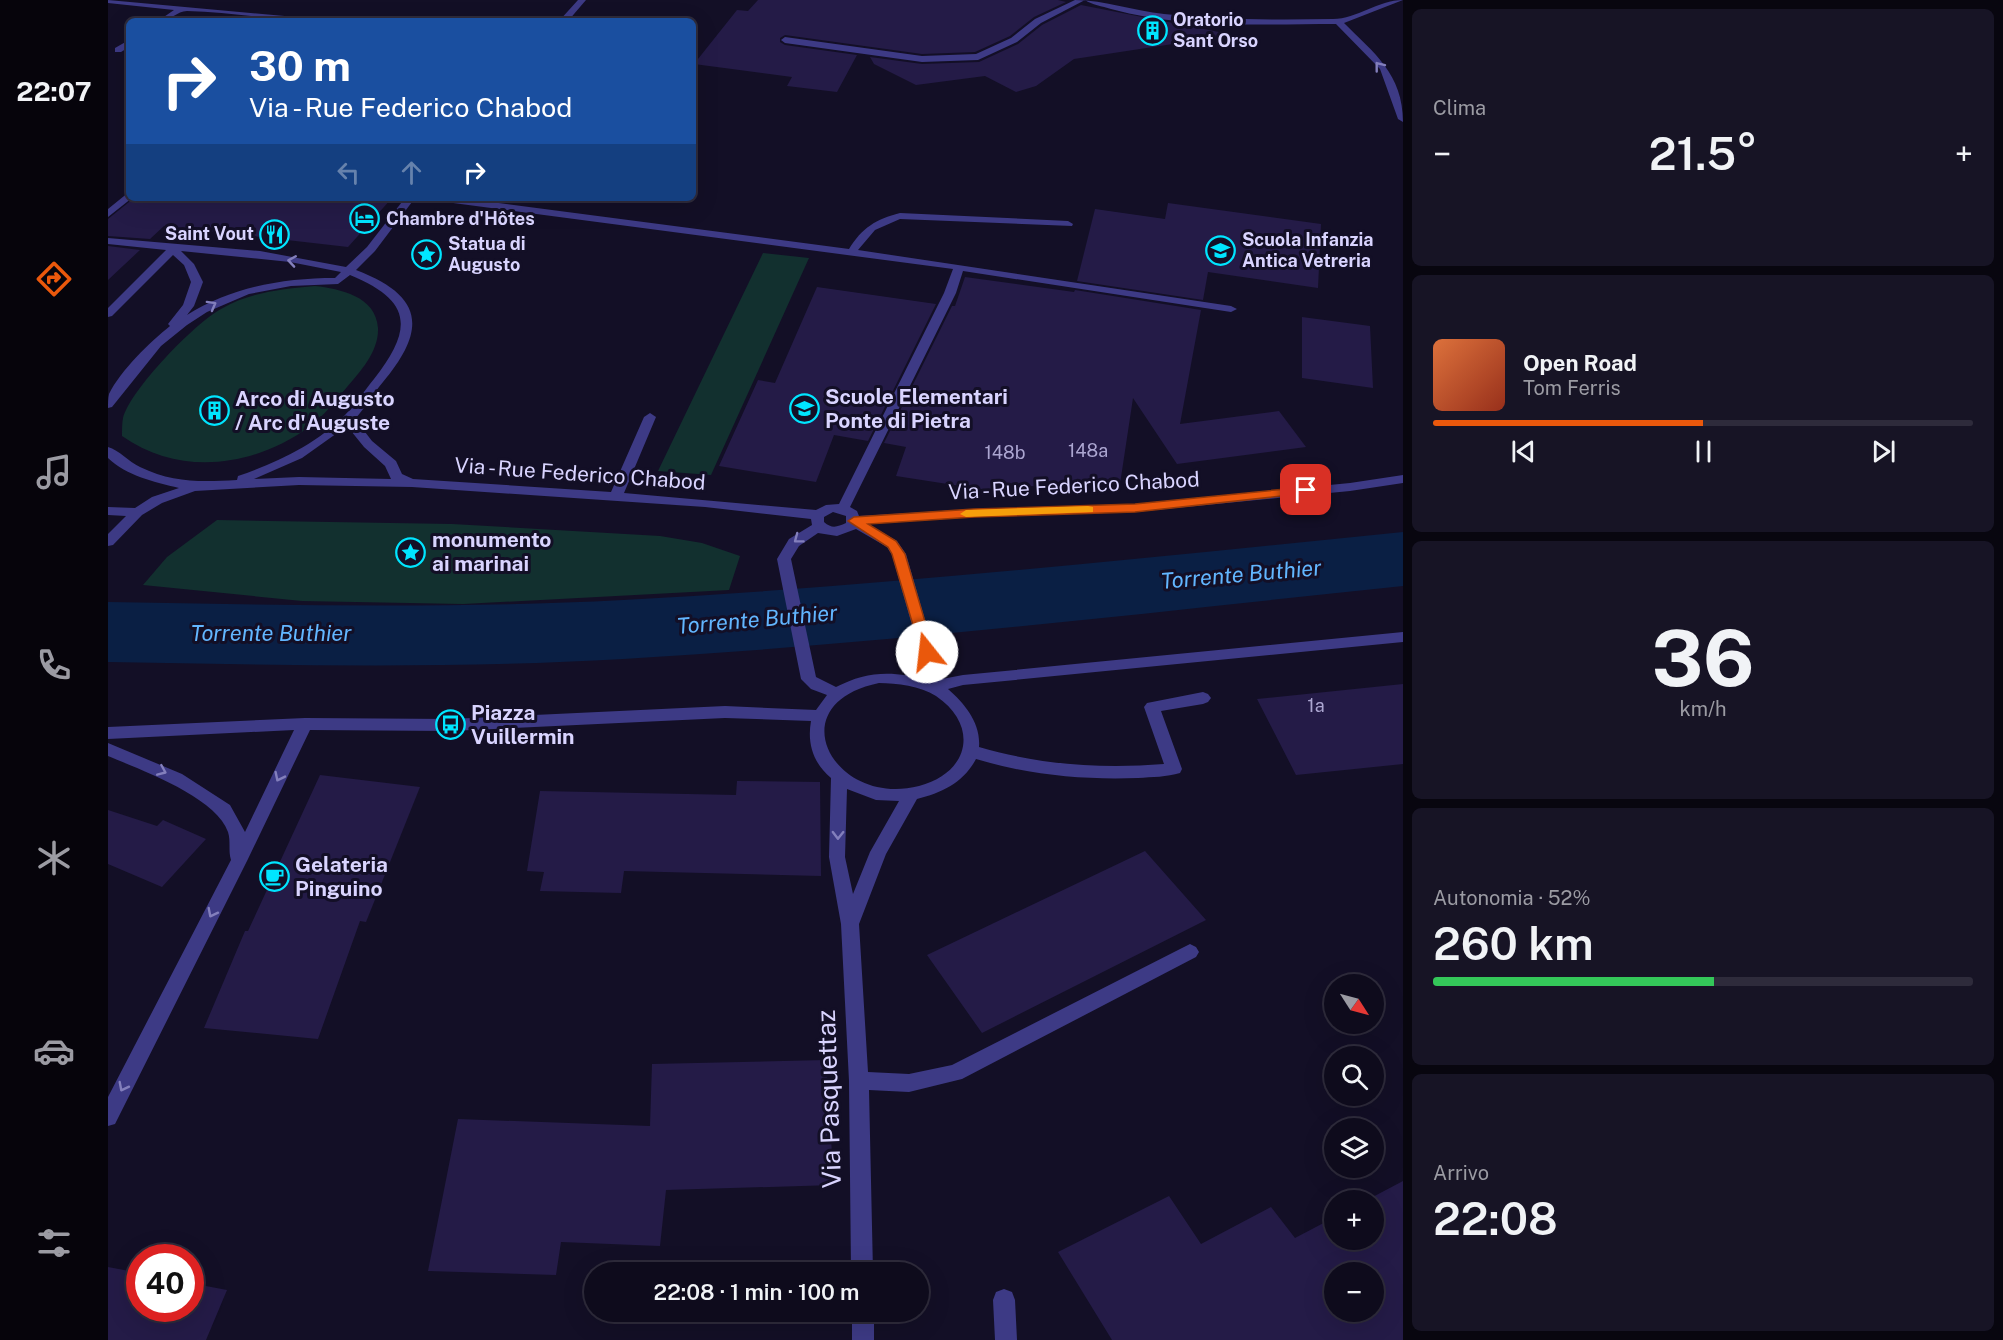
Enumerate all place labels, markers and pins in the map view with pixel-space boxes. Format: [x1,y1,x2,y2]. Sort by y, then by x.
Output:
place label: Oratorio Sant Orso [1173,9,1258,51]
building icon: Oratorio Sant Orso [1136,14,1168,46]
hotel icon: Chambre d'Hôtes [349,203,381,235]
place label: Chambre d'Hôtes [386,208,535,229]
restaurant icon: Saint Vout [259,218,291,250]
place label: Saint Vout [165,223,254,244]
place label: Scuola Infanzia Antica Vetreria [1242,229,1373,271]
place label: Statua di Augusto [448,233,526,275]
school or university icon: Scuola Infanzia Antica Vetreria [1205,234,1237,266]
place icon: Statua di Augusto [411,238,443,270]
place label: Scuole Elementari Ponte di Pietra [825,384,1008,433]
place label: Arco di Augusto / Arc d'Auguste [235,386,395,435]
school or university icon: Scuole Elementari Ponte di Pietra [788,393,820,425]
building icon: Arco di Augusto / Arc d'Auguste [198,395,230,427]
pin [1280,464,1331,515]
place label: monumento ai marinai [432,527,551,576]
place icon: monumento ai marinai [395,536,427,568]
place label: Piazza Vuillermin [471,700,575,749]
bus stop icon: Piazza Vuillermin [434,709,466,741]
place label: Gelateria Pinguino [295,852,388,901]
cafe icon: Gelateria Pinguino [258,861,290,893]

